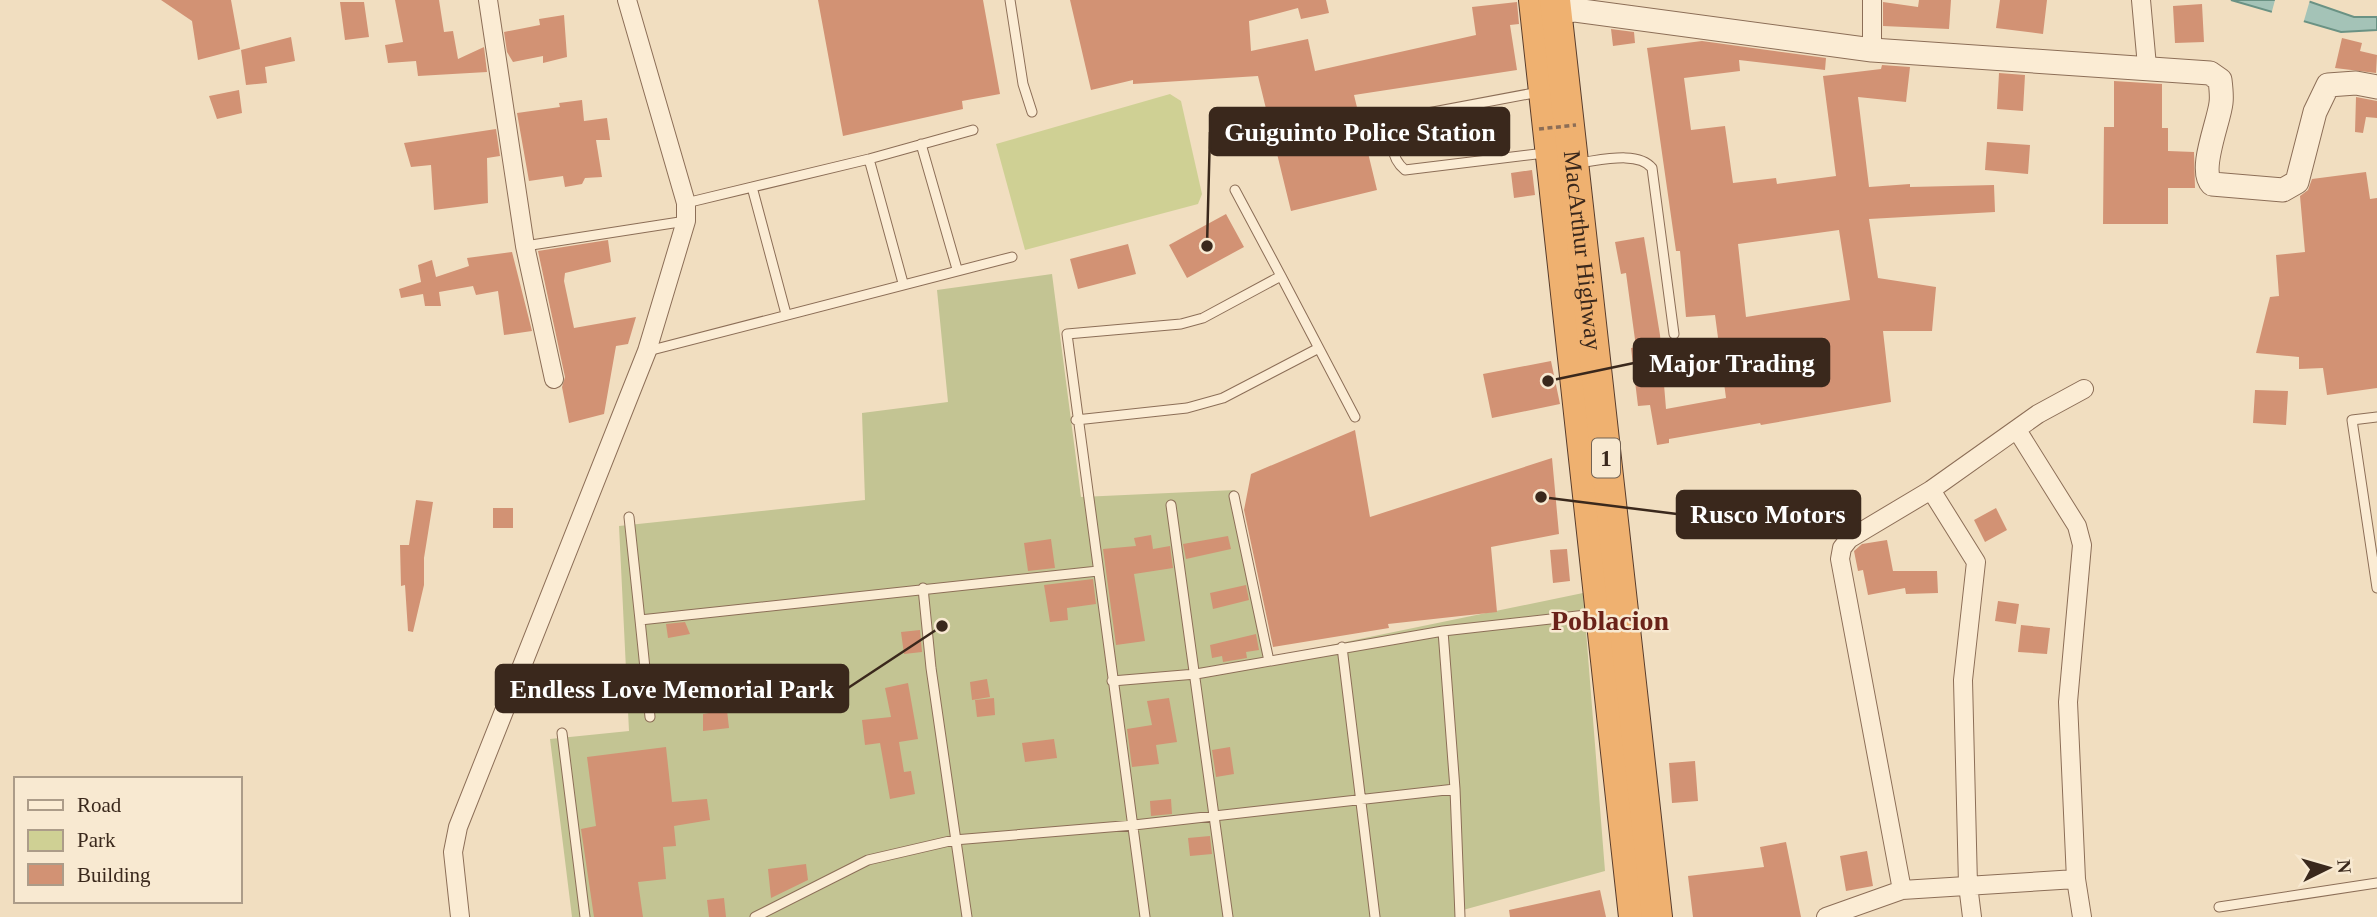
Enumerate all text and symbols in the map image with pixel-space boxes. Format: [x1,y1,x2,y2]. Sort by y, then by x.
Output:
callout: Guiguinto Police Station [1210,108,1509,155]
text: Guiguinto Police Station [1224,118,1496,147]
street label: MacArthur Highway [1559,149,1607,352]
callout: Major Trading [1634,339,1829,386]
text: Major Trading [1649,349,1815,378]
road number: 1 [1592,438,1620,478]
callout: Rusco Motors [1677,491,1860,538]
text: Rusco Motors [1690,500,1846,529]
district label: Poblacion [1551,605,1670,636]
callout: Endless Love Memorial Park [496,665,848,712]
text: Endless Love Memorial Park [510,675,835,704]
legend [14,777,242,903]
text: Road [77,793,122,817]
text: Park [77,828,116,852]
north arrow [2293,833,2363,903]
text: N [2333,859,2356,875]
text: Building [77,863,151,887]

